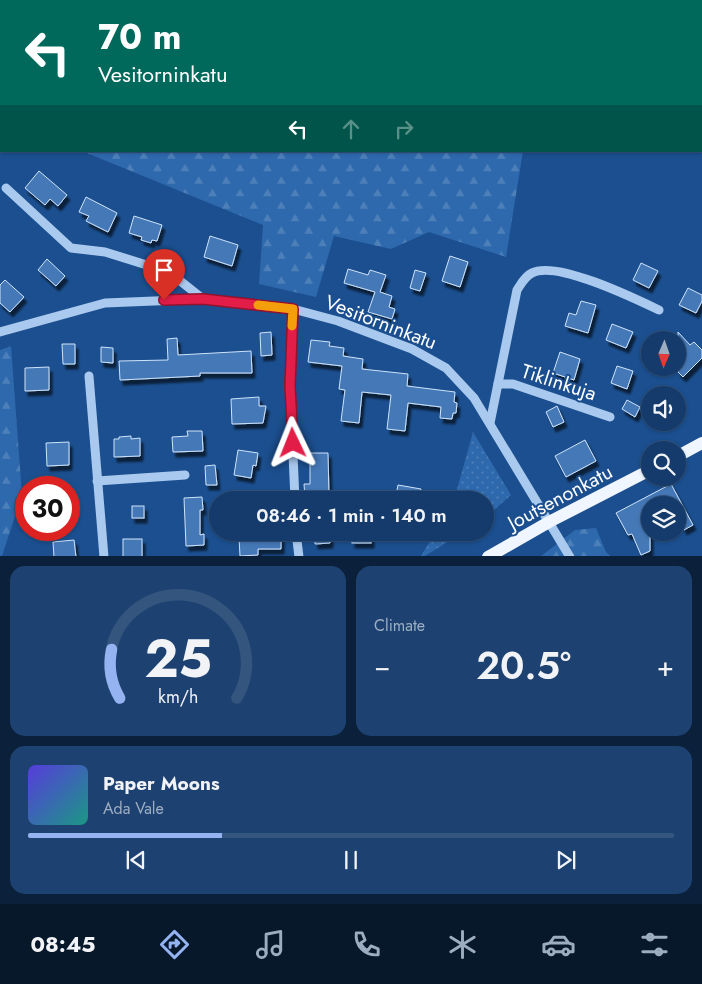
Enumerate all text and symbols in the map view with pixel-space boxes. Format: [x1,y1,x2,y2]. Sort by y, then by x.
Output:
text: 70 m [98,12,181,62]
icon: left [15,20,80,85]
text: Vesitorninkatu [98,58,227,90]
icon: left [284,115,312,143]
icon: ahead [337,115,365,143]
icon: right [390,115,418,143]
pin [143,249,185,300]
icon: arrive [150,256,178,284]
street label: Vesitorninkatu [321,288,441,357]
north arrow [641,331,686,376]
map controls [641,331,686,541]
street label: Tiklinkuja [518,357,600,408]
button: sound [641,386,686,431]
position arrow [266,416,318,468]
button: search [641,441,686,486]
street label: Joutsenonkatu [500,458,618,539]
speed limit sign: 30 [15,476,80,541]
button: layers [641,496,686,541]
text: 08:46 · 1 min · 140 m [256,502,447,529]
text: Climate [374,614,425,637]
text: 25 [144,621,212,697]
text: 20.5° [476,638,571,693]
text: − [374,646,391,687]
text: + [657,646,674,687]
text: km/h [158,684,198,710]
text: Paper Moons [103,770,220,797]
text: Ada Vale [103,797,164,820]
icon: previous [122,846,150,874]
icon: pause [337,846,365,874]
icon: next [552,846,580,874]
icon: directions [157,927,192,962]
icon: music [253,927,288,962]
icon: phone [349,927,384,962]
icon: climate [445,927,480,962]
icon: car [541,927,576,962]
icon: filters [637,927,672,962]
text: 08:45 [31,928,96,960]

